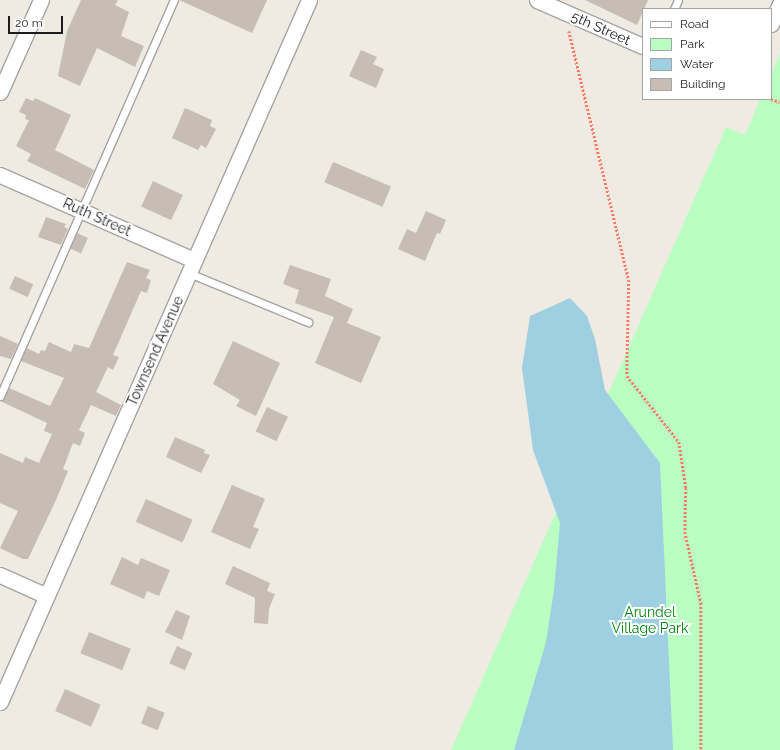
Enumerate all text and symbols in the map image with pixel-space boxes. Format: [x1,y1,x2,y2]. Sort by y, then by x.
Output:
scale bar [10,8,65,34]
street label: 5th Street [569,8,633,48]
legend [642,8,772,100]
text: 20 m [15,16,43,30]
text: Road [680,17,709,31]
text: Park [680,37,705,51]
text: Water [680,57,714,71]
text: Building [680,77,726,91]
street label: Ruth Street [60,195,134,239]
street label: Townsend Avenue [123,293,187,409]
park label: Arundel Village Park [612,604,688,636]

